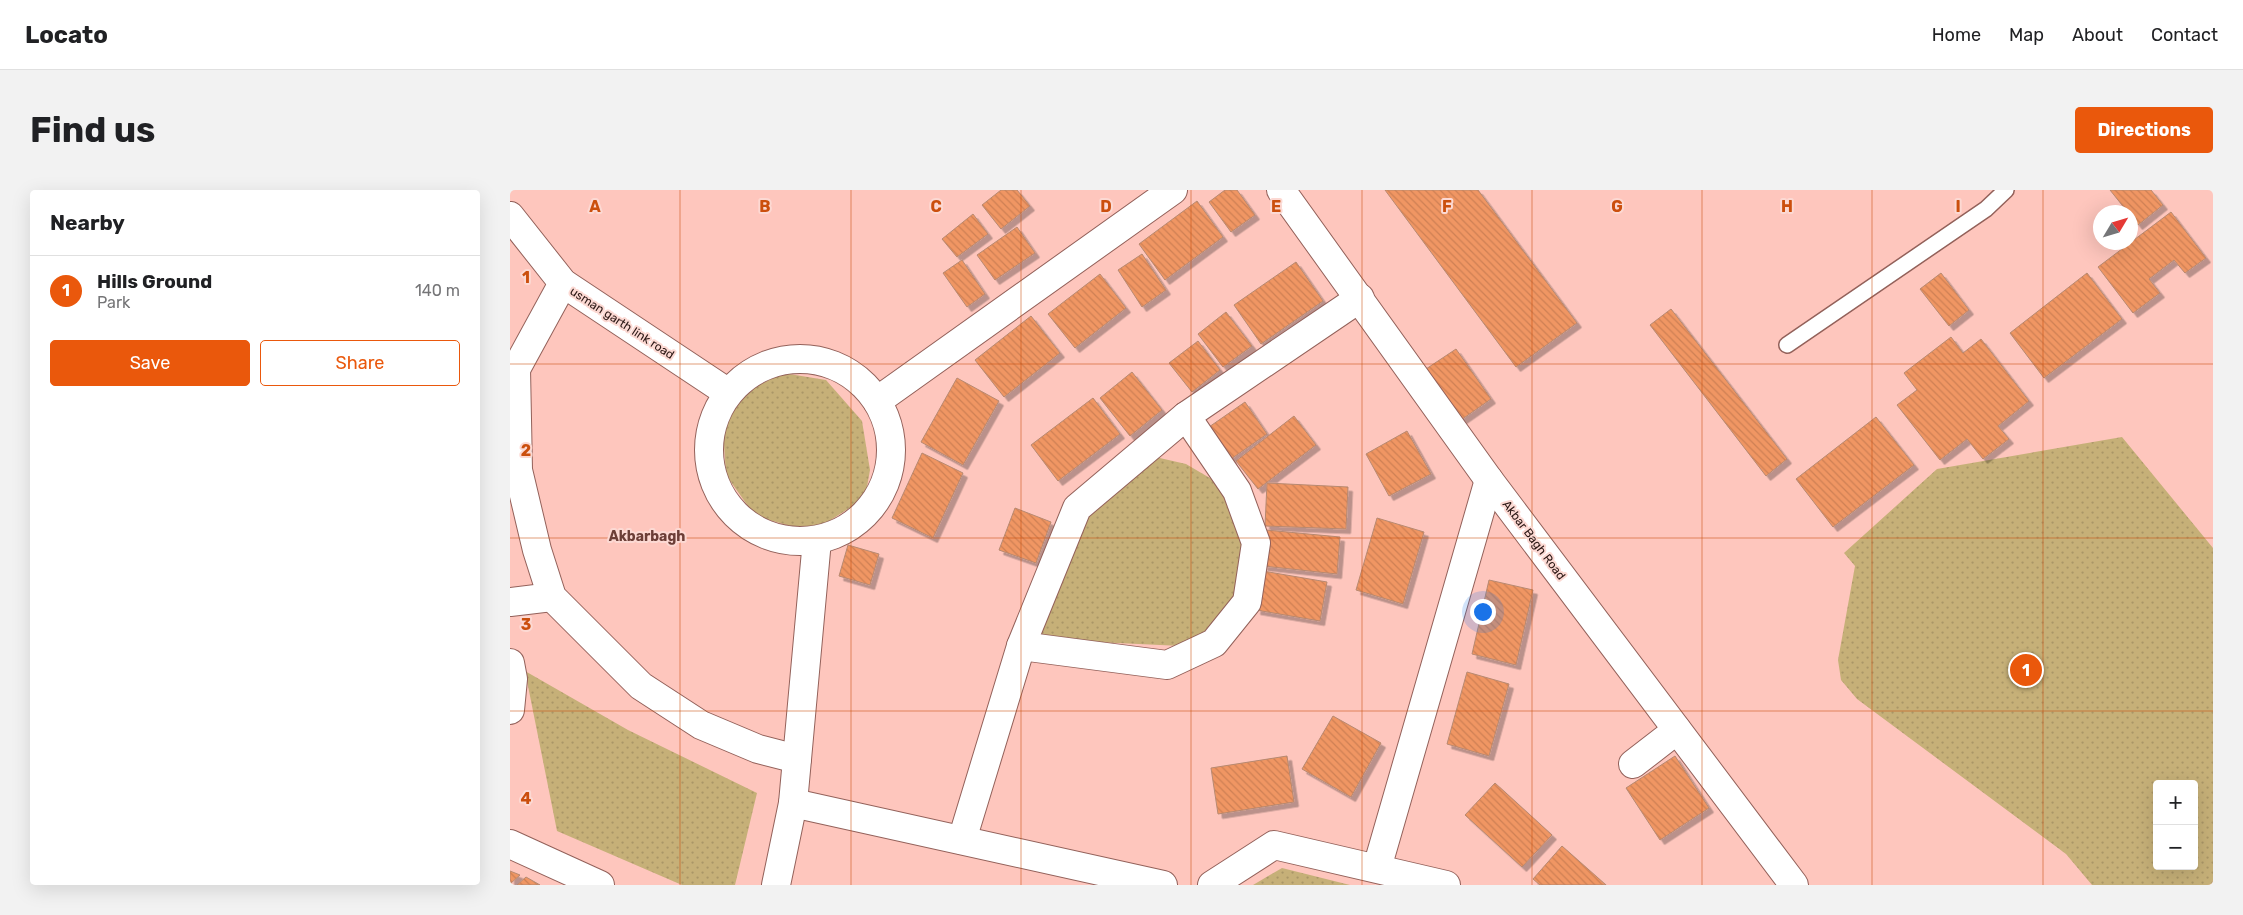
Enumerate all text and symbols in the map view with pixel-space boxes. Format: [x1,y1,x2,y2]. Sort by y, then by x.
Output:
text: Locato [25,21,108,49]
text: Home [1932,24,1981,46]
text: Map [2009,24,2044,46]
text: About [2072,24,2123,46]
text: Contact [2151,24,2218,46]
button: Directions [2075,107,2213,153]
text: Find us [30,109,155,151]
text: A [589,197,601,216]
text: B [759,197,771,216]
text: C [930,197,942,216]
text: D [1100,197,1112,216]
text: E [1271,197,1281,216]
text: F [1442,197,1452,216]
text: G [1611,197,1623,216]
text: H [1781,197,1793,216]
text: I [1955,197,1961,216]
north arrow [2093,205,2138,250]
text: Nearby [50,210,125,235]
text: 1 [522,268,530,287]
text: Hills Ground [97,270,212,293]
text: 1 [62,281,70,300]
text: 140 m [415,281,460,300]
street label: usman garth link road [567,284,677,362]
text: Park [97,293,130,312]
button: Save [50,340,250,386]
button: Share [260,340,460,386]
text: 2 [521,441,531,460]
street label: Akbar Bagh Road [1500,498,1568,582]
district label: Akbarbagh [609,528,685,545]
your location [1470,599,1496,625]
text: 3 [521,615,531,634]
pin: 1 [2010,651,2042,689]
map controls [2153,780,2198,870]
button: + [2153,780,2198,825]
text: 4 [521,789,532,808]
button: − [2153,825,2198,870]

